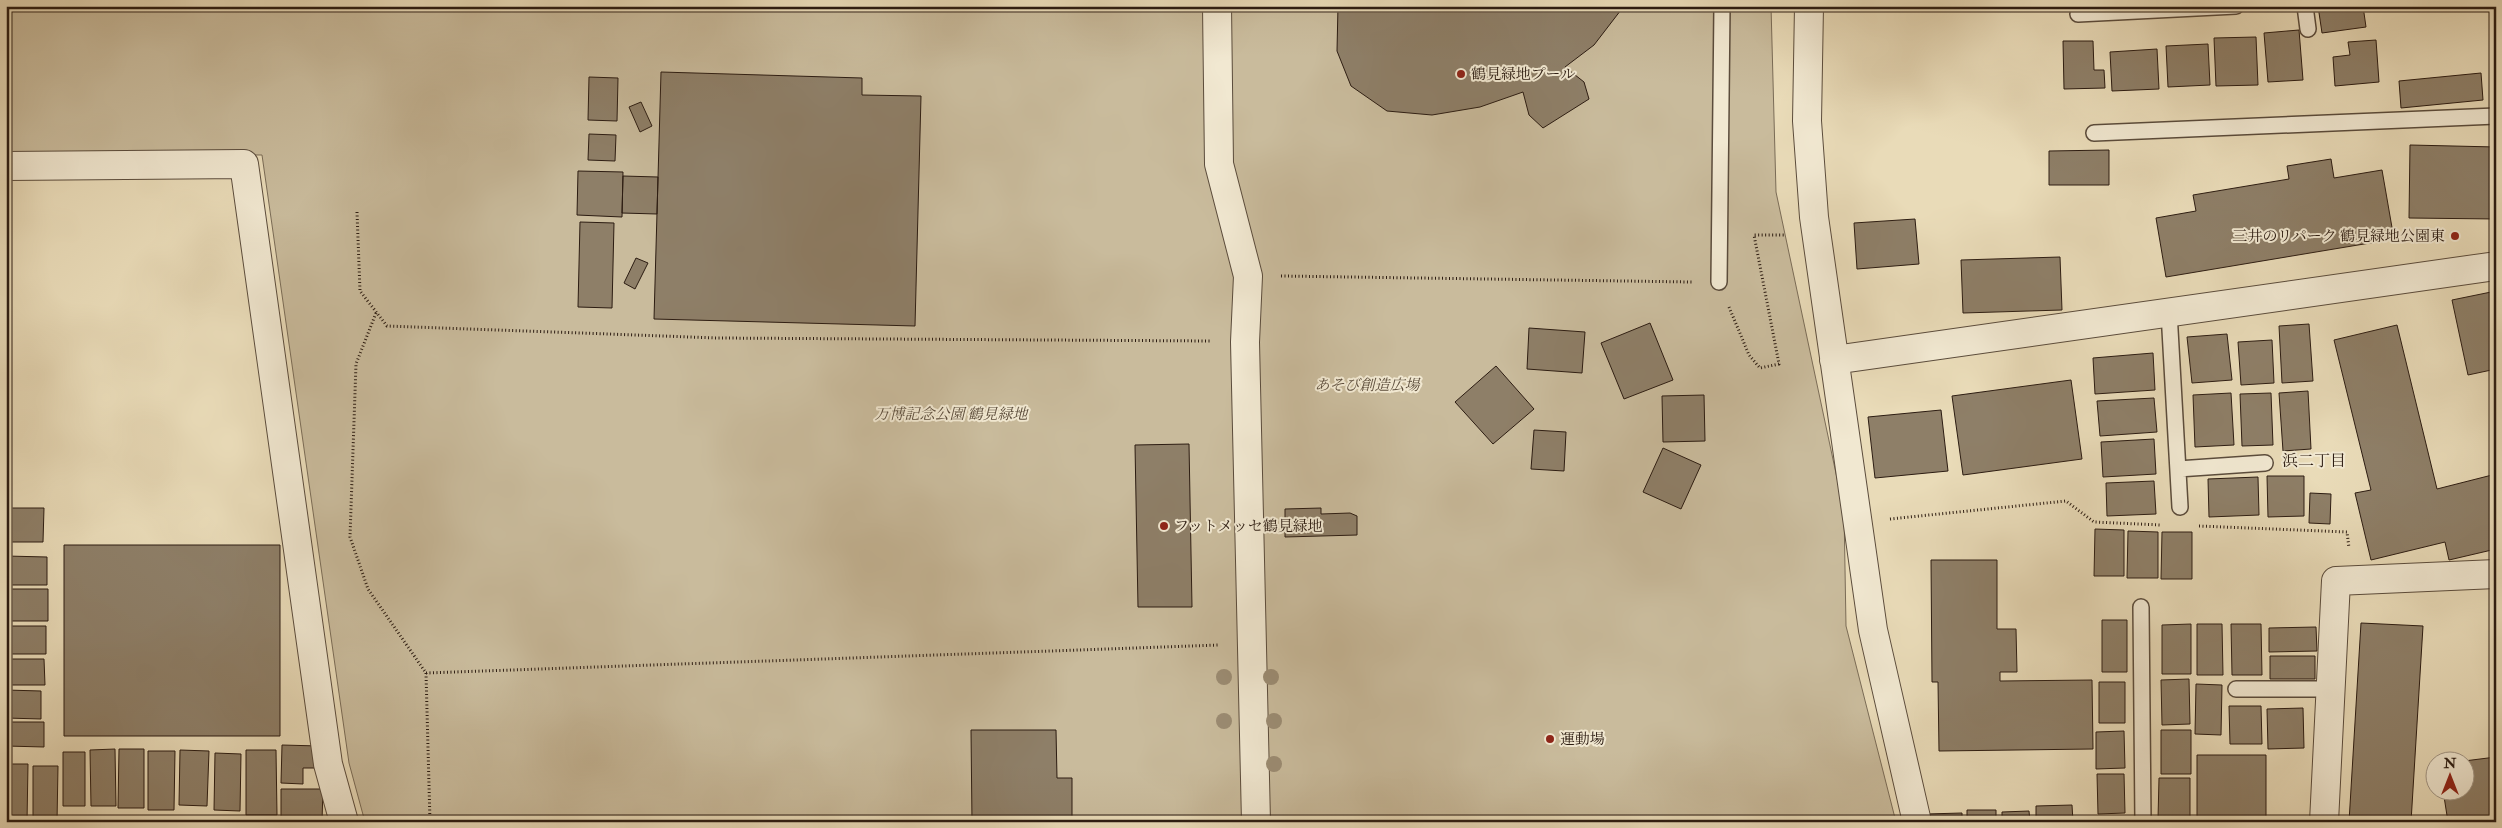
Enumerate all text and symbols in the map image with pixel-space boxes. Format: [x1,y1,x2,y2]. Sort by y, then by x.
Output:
place label: 鶴見緑地プール [1471,65,1575,84]
marker: 鶴見緑地プール [1455,68,1467,80]
place label: 三井のリパーク 鶴見緑地公園東 [2232,227,2445,246]
marker: 三井のリパーク 鶴見緑地公園東 [2449,230,2461,242]
park label: あそび創造広場 [1314,376,1421,395]
park label: 万博記念公園 鶴見緑地 [874,405,1030,424]
district label: 浜二丁目 [2282,451,2346,471]
place label: フットメッセ鶴見緑地 [1174,517,1323,536]
marker: フットメッセ鶴見緑地 [1158,520,1170,532]
place label: 運動場 [1560,730,1605,749]
marker: 運動場 [1544,733,1556,745]
north arrow [2424,750,2474,800]
text: N [2443,755,2457,772]

